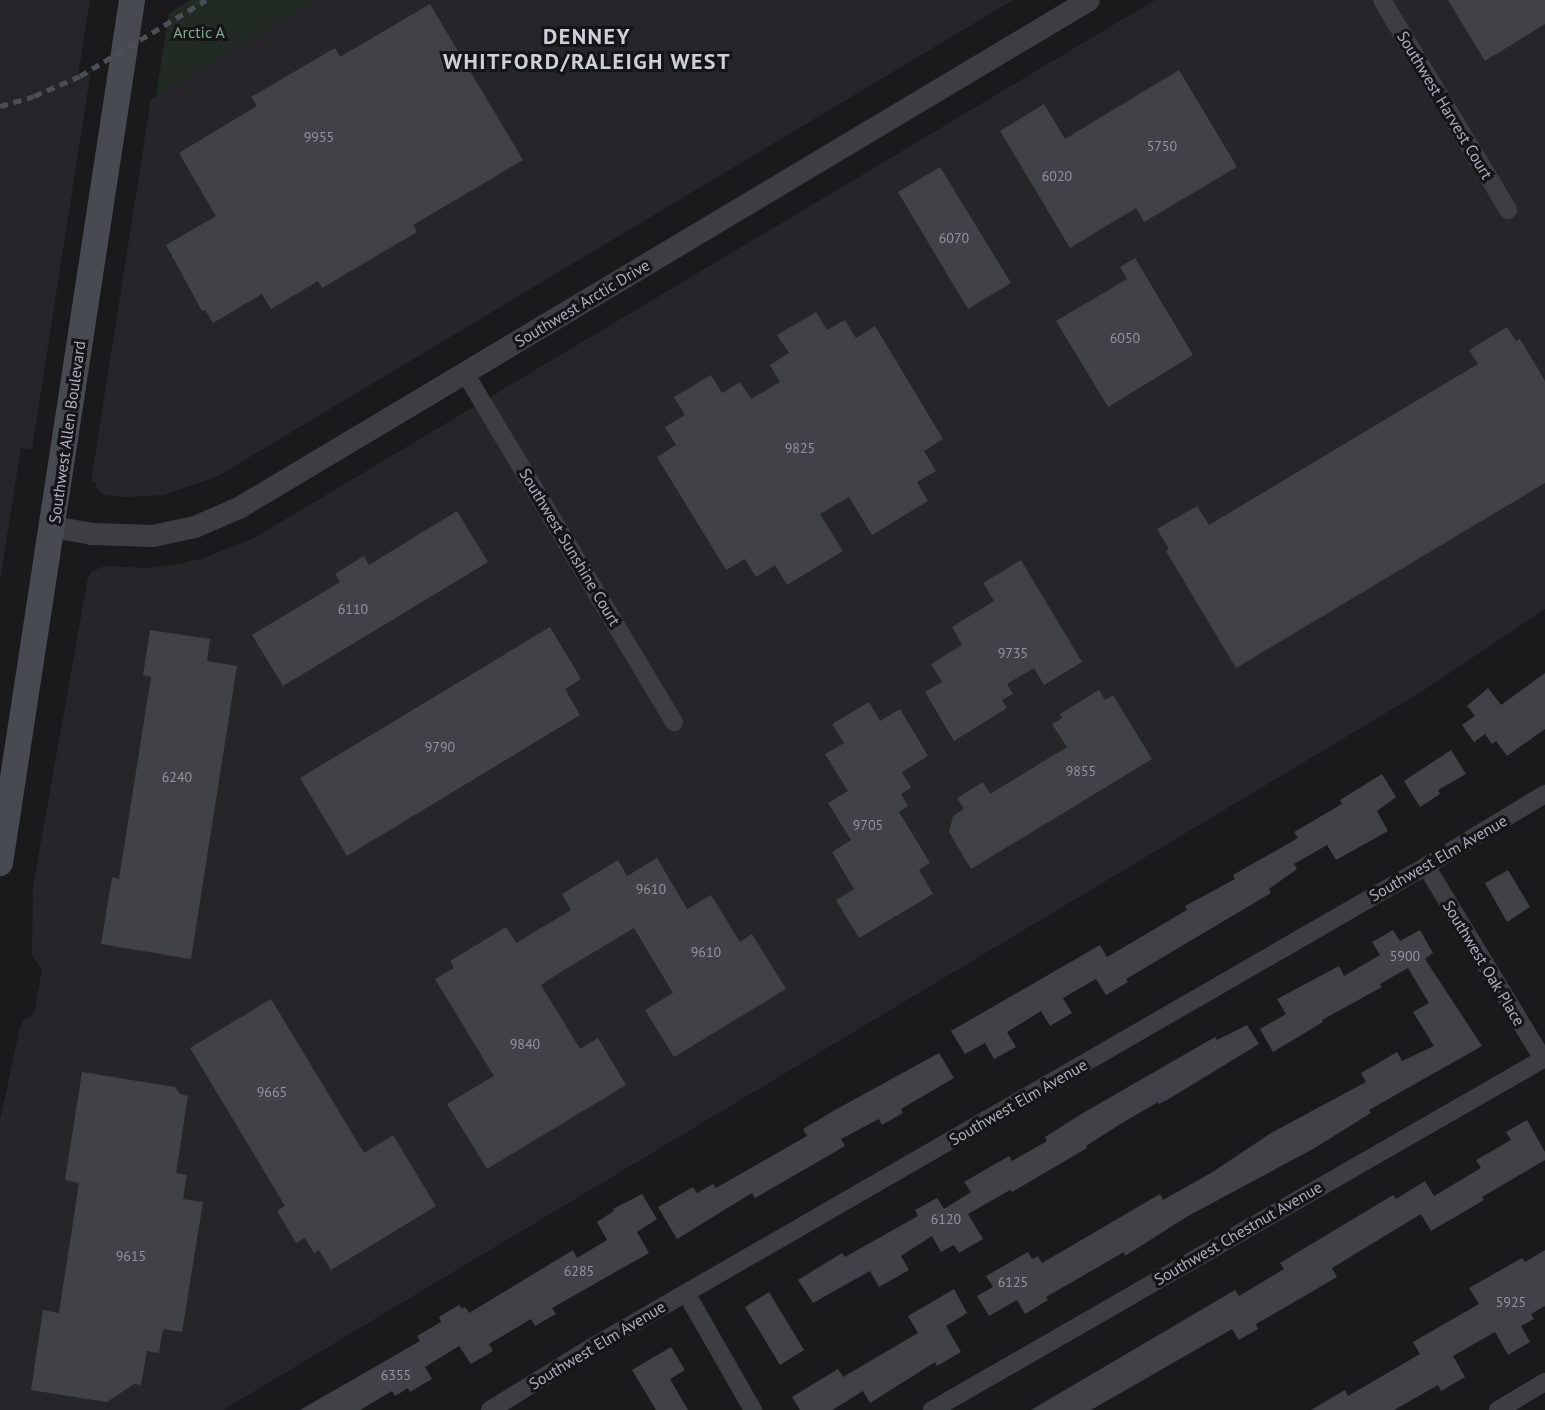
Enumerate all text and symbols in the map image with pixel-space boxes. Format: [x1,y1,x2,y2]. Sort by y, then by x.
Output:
park label: Arctic A [173,22,225,42]
district label: DENNEY WHITFORD/RALEIGH WEST [443,23,731,74]
street label: Southwest Harvest Court [1393,27,1497,183]
house number: 9955 [304,129,334,145]
house number: 5750 [1147,138,1177,154]
house number: 6020 [1042,168,1072,184]
house number: 6070 [939,230,969,246]
street label: Southwest Arctic Drive [511,255,653,351]
house number: 6050 [1110,330,1140,346]
street label: Southwest Allen Boulevard [45,339,89,525]
house number: 9825 [785,440,815,456]
street label: Southwest Sunshine Court [515,465,625,629]
house number: 6110 [338,601,368,617]
house number: 9735 [998,645,1028,661]
house number: 9790 [425,739,455,755]
house number: 9855 [1066,763,1096,779]
house number: 6240 [162,769,192,785]
street label: Southwest Elm Avenue [1365,811,1511,905]
house number: 9705 [853,817,883,833]
house number: 9610 [636,881,666,897]
street label: Southwest Oak Place [1439,897,1529,1029]
house number: 9610 [691,944,721,960]
house number: 5900 [1390,948,1420,964]
house number: 9840 [510,1036,540,1052]
street label: Southwest Elm Avenue [945,1055,1091,1149]
house number: 9665 [257,1084,287,1100]
street label: Southwest Chestnut Avenue [1150,1177,1326,1289]
house number: 6120 [931,1211,961,1227]
house number: 9615 [116,1248,146,1264]
house number: 6285 [564,1263,594,1279]
house number: 6125 [998,1274,1028,1290]
house number: 5925 [1496,1294,1526,1310]
street label: Southwest Elm Avenue [525,1296,669,1394]
house number: 6355 [381,1367,411,1383]

